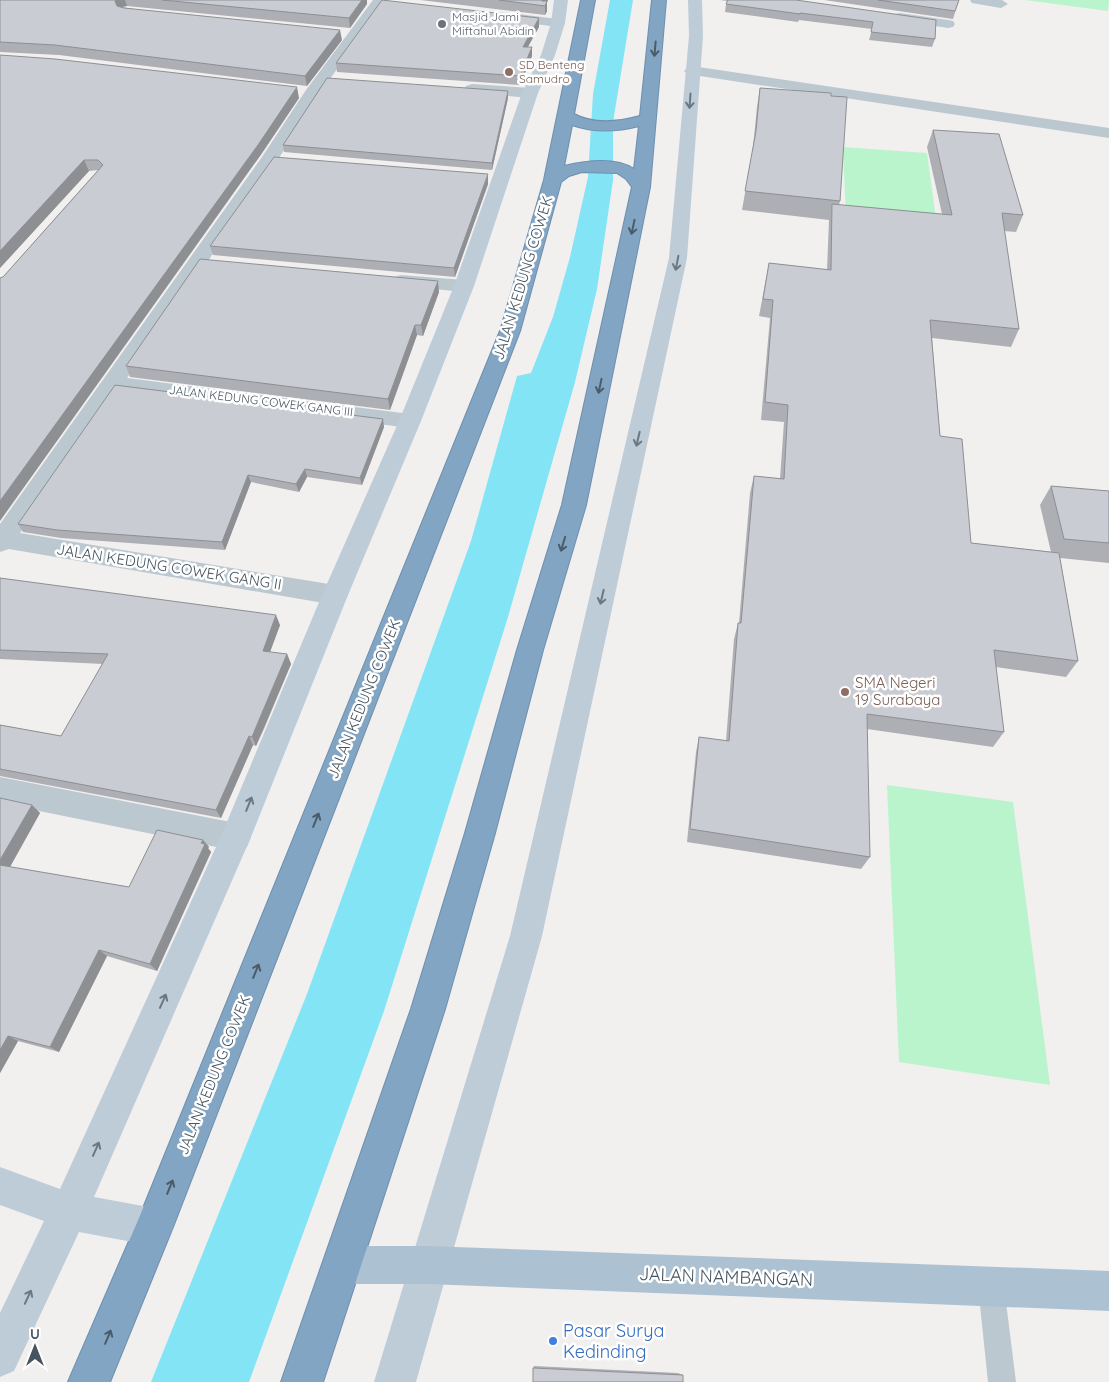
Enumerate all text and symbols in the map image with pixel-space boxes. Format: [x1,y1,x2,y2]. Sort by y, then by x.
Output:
place label: Masjid Jami Miftahul Abidin [452,9,534,38]
marker: Masjid Jami Miftahul Abidin [436,18,448,30]
one-way arrow [650,40,660,56]
place label: SD Benteng Samudro [519,57,584,86]
marker: SD Benteng Samudro [503,66,515,78]
one-way arrow [686,93,695,109]
street label: JALAN KEDUNG COWEK [488,193,557,362]
one-way arrow [628,219,637,235]
one-way arrow [672,255,682,271]
one-way arrow [594,378,604,394]
street label: JALAN KEDUNG COWEK GANG III [168,382,354,419]
one-way arrow [633,430,642,446]
one-way arrow [557,536,567,552]
street label: JALAN KEDUNG COWEK GANG II [55,539,283,594]
one-way arrow [597,589,606,605]
street label: JALAN KEDUNG COWEK [323,616,404,781]
place label: SMA Negeri 19 Surabaya [855,673,940,709]
marker: SMA Negeri 19 Surabaya [839,686,851,698]
one-way arrow [245,797,255,812]
one-way arrow [312,813,321,828]
one-way arrow [252,964,261,979]
street label: JALAN KEDUNG COWEK [173,992,254,1157]
one-way arrow [158,994,168,1009]
one-way arrow [92,1142,102,1157]
one-way arrow [166,1180,175,1195]
street label: JALAN NAMBANGAN [639,1262,814,1291]
one-way arrow [24,1290,34,1305]
place label: Pasar Surya Kedinding [563,1319,664,1363]
north arrow [10,1322,60,1372]
text: U [30,1325,40,1343]
one-way arrow [103,1330,113,1345]
marker: Pasar Surya Kedinding [547,1335,559,1347]

